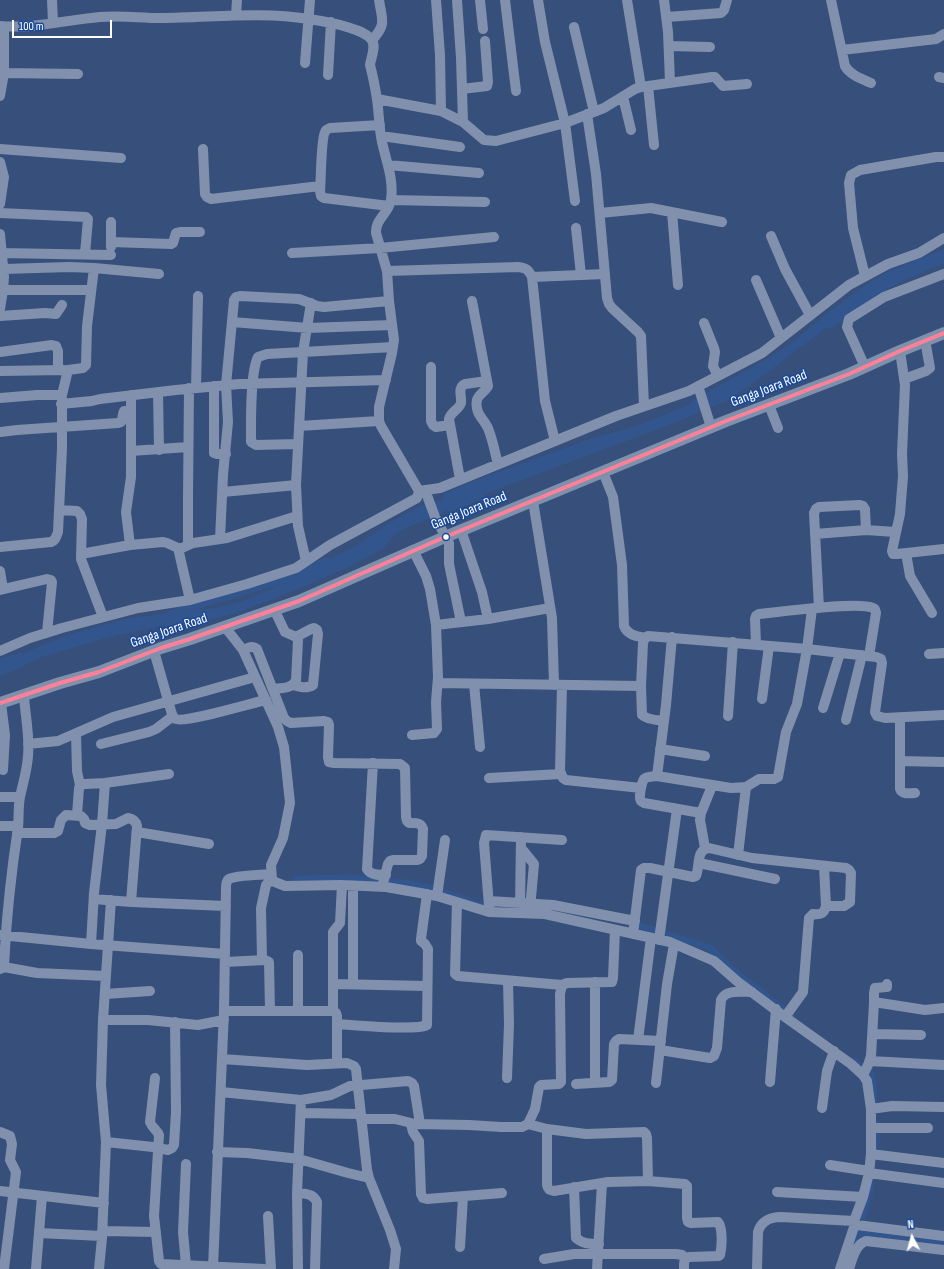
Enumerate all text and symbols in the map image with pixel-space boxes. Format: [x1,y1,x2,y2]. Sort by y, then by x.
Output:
scale bar [14,12,114,38]
text: 100 m [19,19,44,34]
street label: Ganga Joara Road [729,367,809,411]
street label: Ganga Joara Road [429,488,509,534]
unlabelled marker [441,532,451,542]
street label: Ganga Joara Road [128,610,210,652]
north arrow [892,1217,932,1257]
text: N [907,1218,914,1231]

